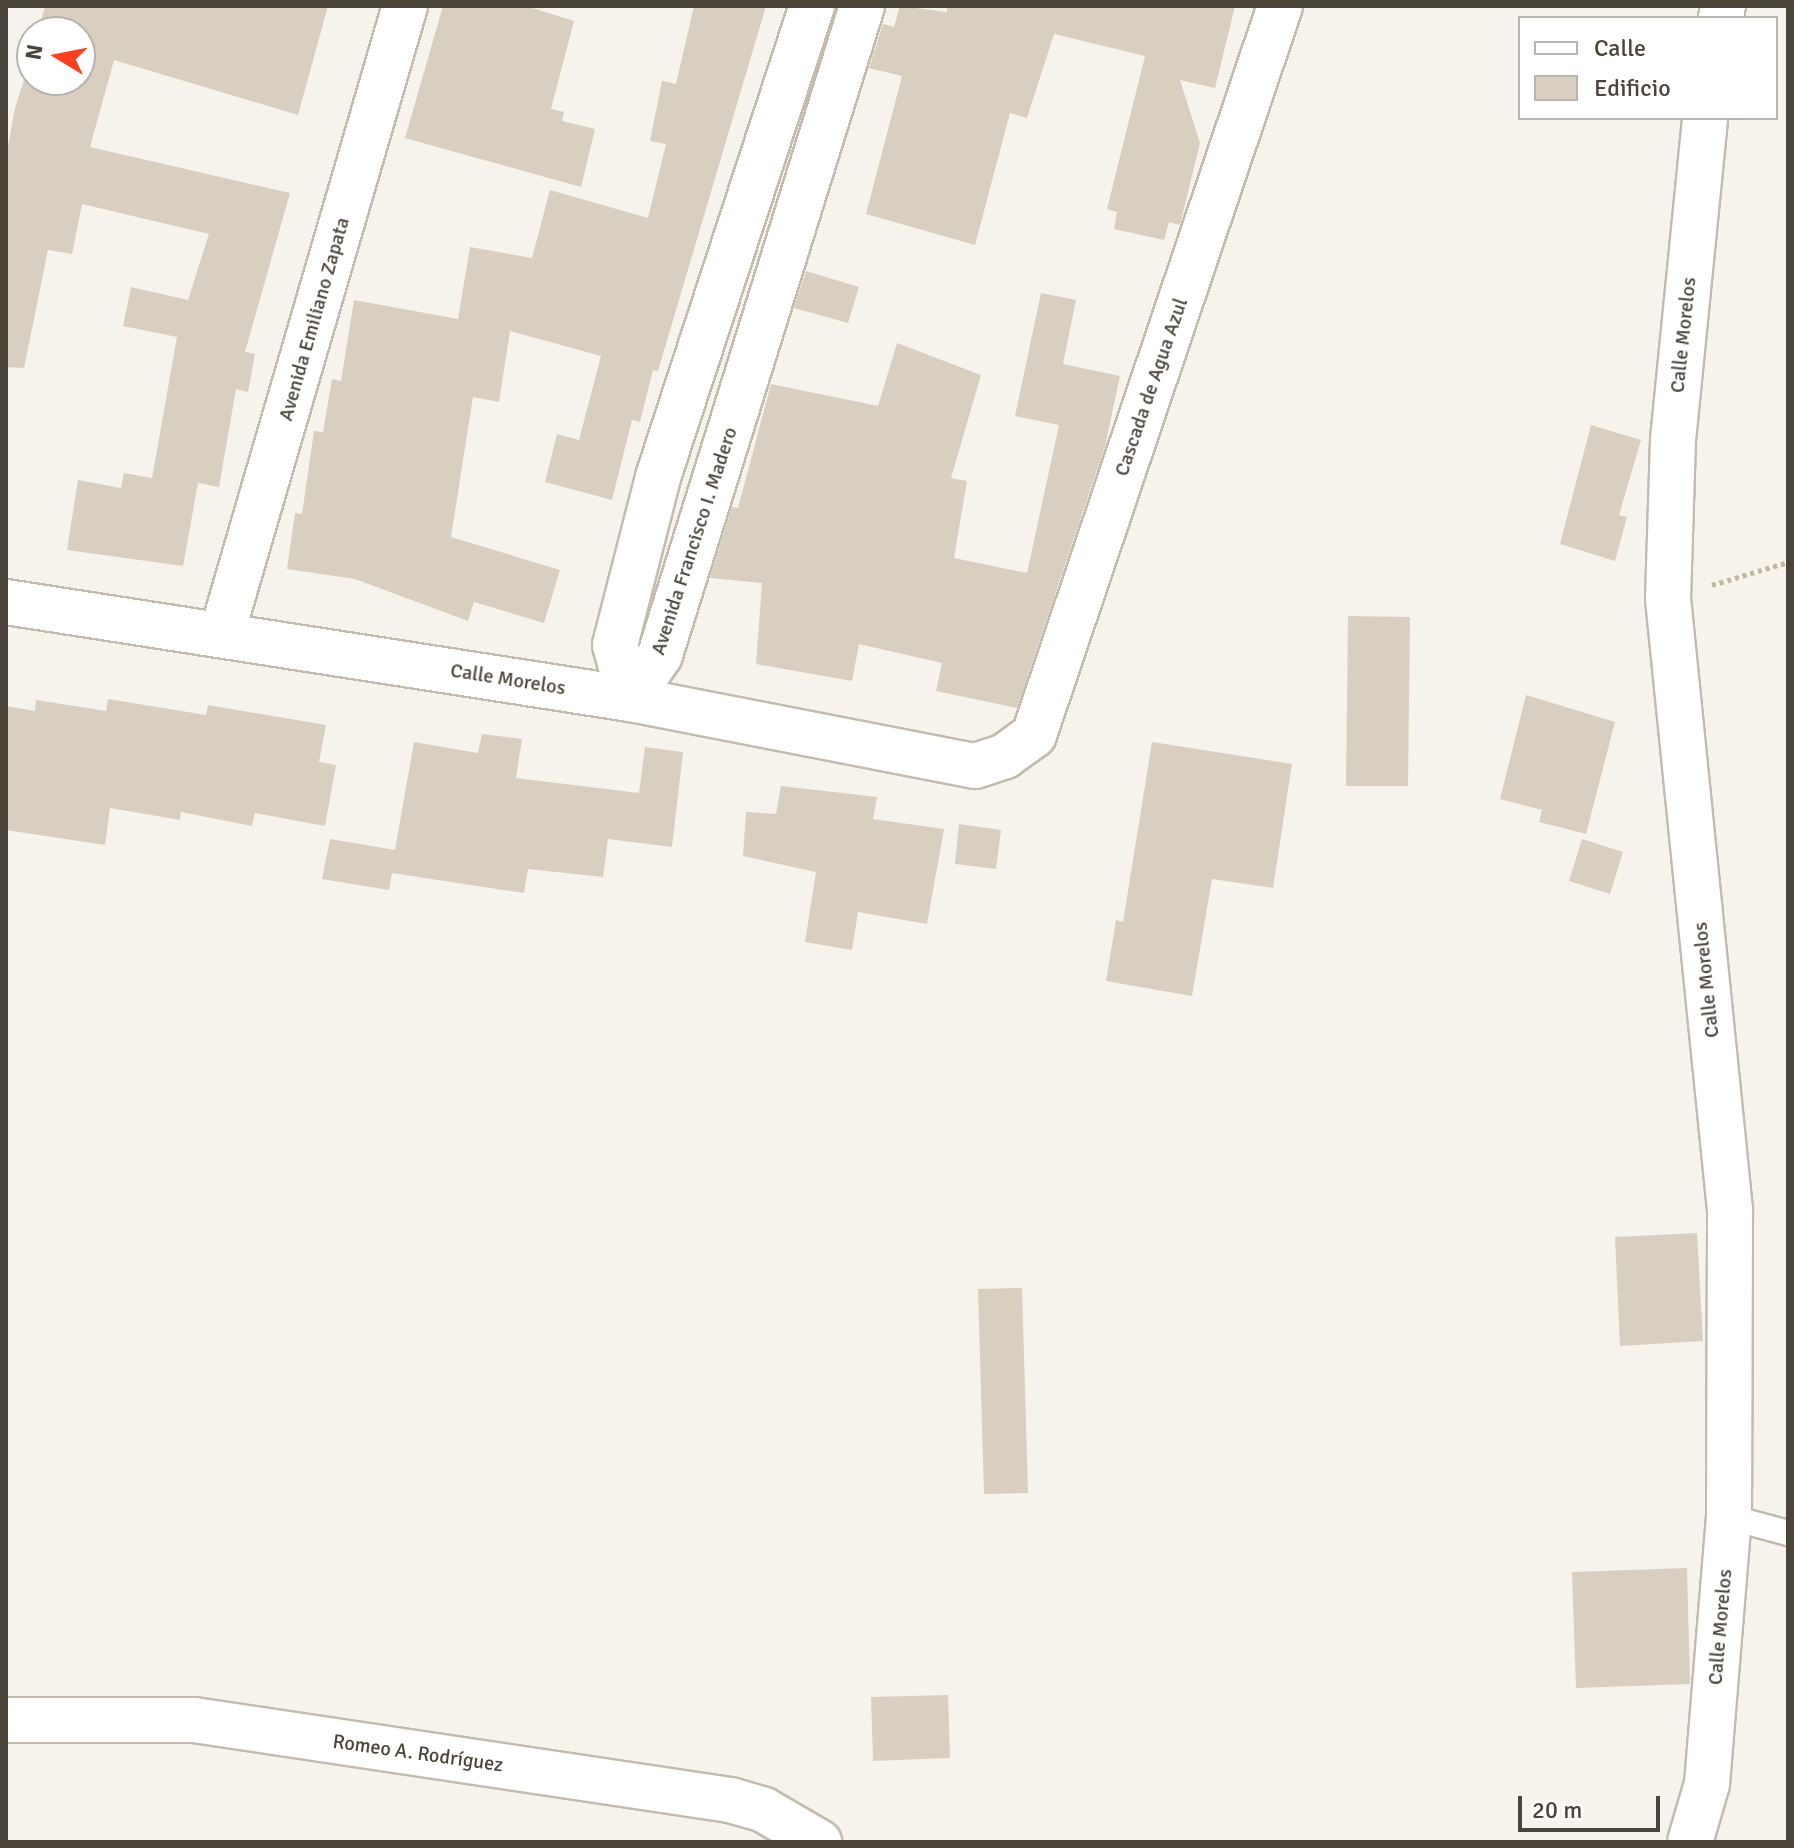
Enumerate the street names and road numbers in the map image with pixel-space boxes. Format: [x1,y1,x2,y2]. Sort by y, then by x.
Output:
street label: Avenida Emiliano Zapata [273,214,355,424]
street label: Calle Morelos [1665,276,1701,394]
street label: Cascada de Agua Azul [1109,295,1193,479]
street label: Avenida Francisco I. Madero [646,424,742,658]
street label: Calle Morelos [449,658,567,700]
street label: Calle Morelos [1688,921,1724,1039]
street label: Calle Morelos [1703,1568,1737,1686]
street label: Romeo A. Rodríguez [331,1729,505,1777]

